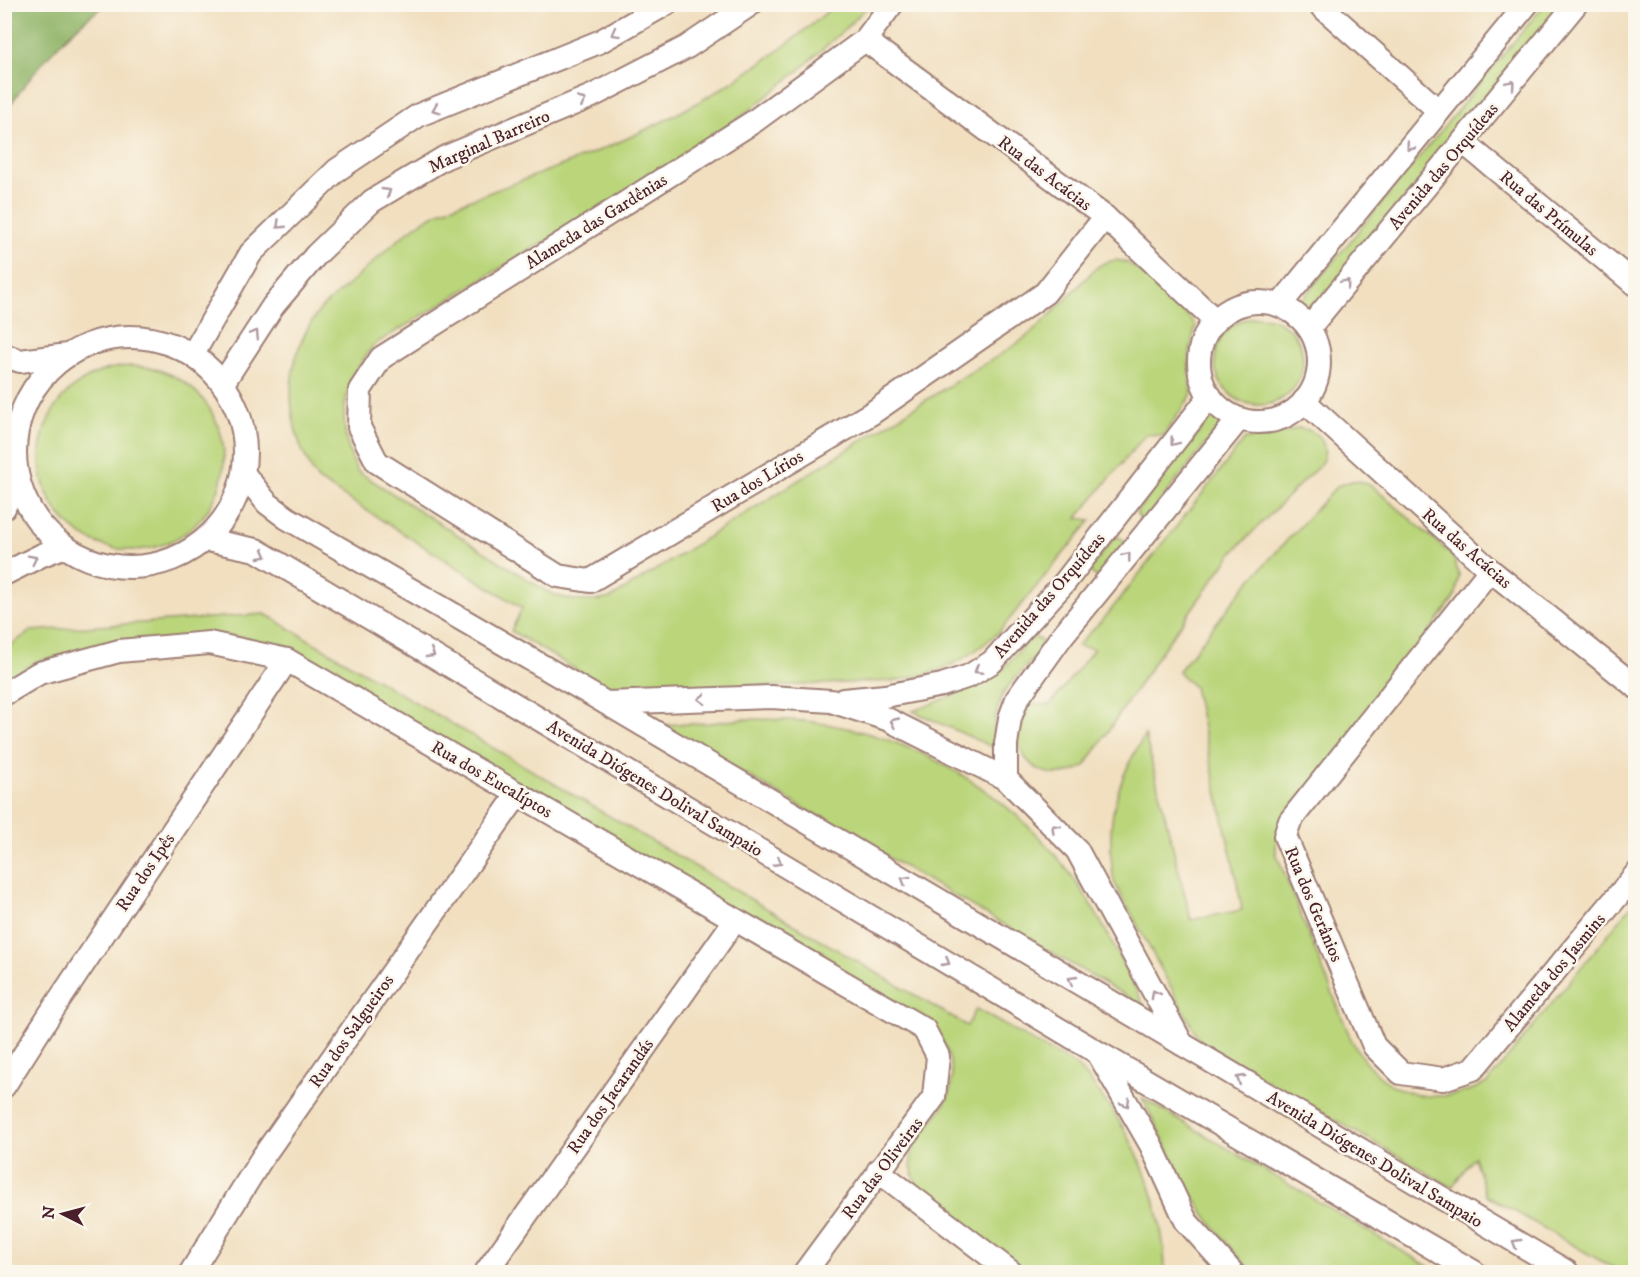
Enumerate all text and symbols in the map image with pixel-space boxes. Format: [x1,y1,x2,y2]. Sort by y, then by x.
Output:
one-way arrow [611,26,621,37]
one-way arrow [1503,80,1514,91]
one-way arrow [575,96,586,108]
street label: Avenida das Orquídeas [1384,99,1503,235]
one-way arrow [431,102,442,114]
street label: Marginal Barreiro [425,105,554,179]
street label: Rua das Acácias [993,131,1096,216]
one-way arrow [1406,140,1417,151]
street label: Rua das Prímulas [1495,166,1602,261]
street label: Alameda das Gardênias [521,169,672,274]
one-way arrow [381,188,391,200]
one-way arrow [277,217,288,228]
one-way arrow [1339,278,1350,289]
one-way arrow [248,330,259,341]
one-way arrow [1170,435,1181,446]
street label: Rua dos Lírios [707,446,808,518]
street label: Rua das Acácias [1417,504,1516,594]
street label: Avenida das Orquídeas [989,528,1110,663]
one-way arrow [257,548,267,559]
one-way arrow [1120,552,1131,563]
one-way arrow [27,555,38,567]
one-way arrow [425,647,435,659]
one-way arrow [974,663,984,675]
one-way arrow [698,693,707,706]
street label: Avenida Diógenes Dolival Sampaio [542,715,767,862]
one-way arrow [889,718,900,730]
street label: Rua dos Eucalíptos [427,736,556,823]
one-way arrow [1051,824,1062,835]
street label: Rua dos Ipês [112,829,180,916]
street label: Rua dos Gerânios [1279,843,1347,965]
one-way arrow [772,855,782,866]
one-way arrow [901,876,911,888]
street label: Alameda dos Jasmins [1499,909,1611,1036]
one-way arrow [940,955,950,966]
street label: Rua dos Salgueiros [305,971,399,1092]
one-way arrow [1068,976,1078,987]
one-way arrow [1151,990,1162,1000]
street label: Rua dos Jacarandás [563,1035,659,1159]
one-way arrow [1236,1075,1246,1087]
street label: Avenida Diógenes Dolival Sampaio [1262,1086,1487,1233]
one-way arrow [1119,1096,1131,1107]
street label: Rua das Oliveiras [837,1113,928,1224]
north arrow [33,1184,93,1244]
text: N [38,1205,60,1220]
one-way arrow [1512,1238,1522,1250]

